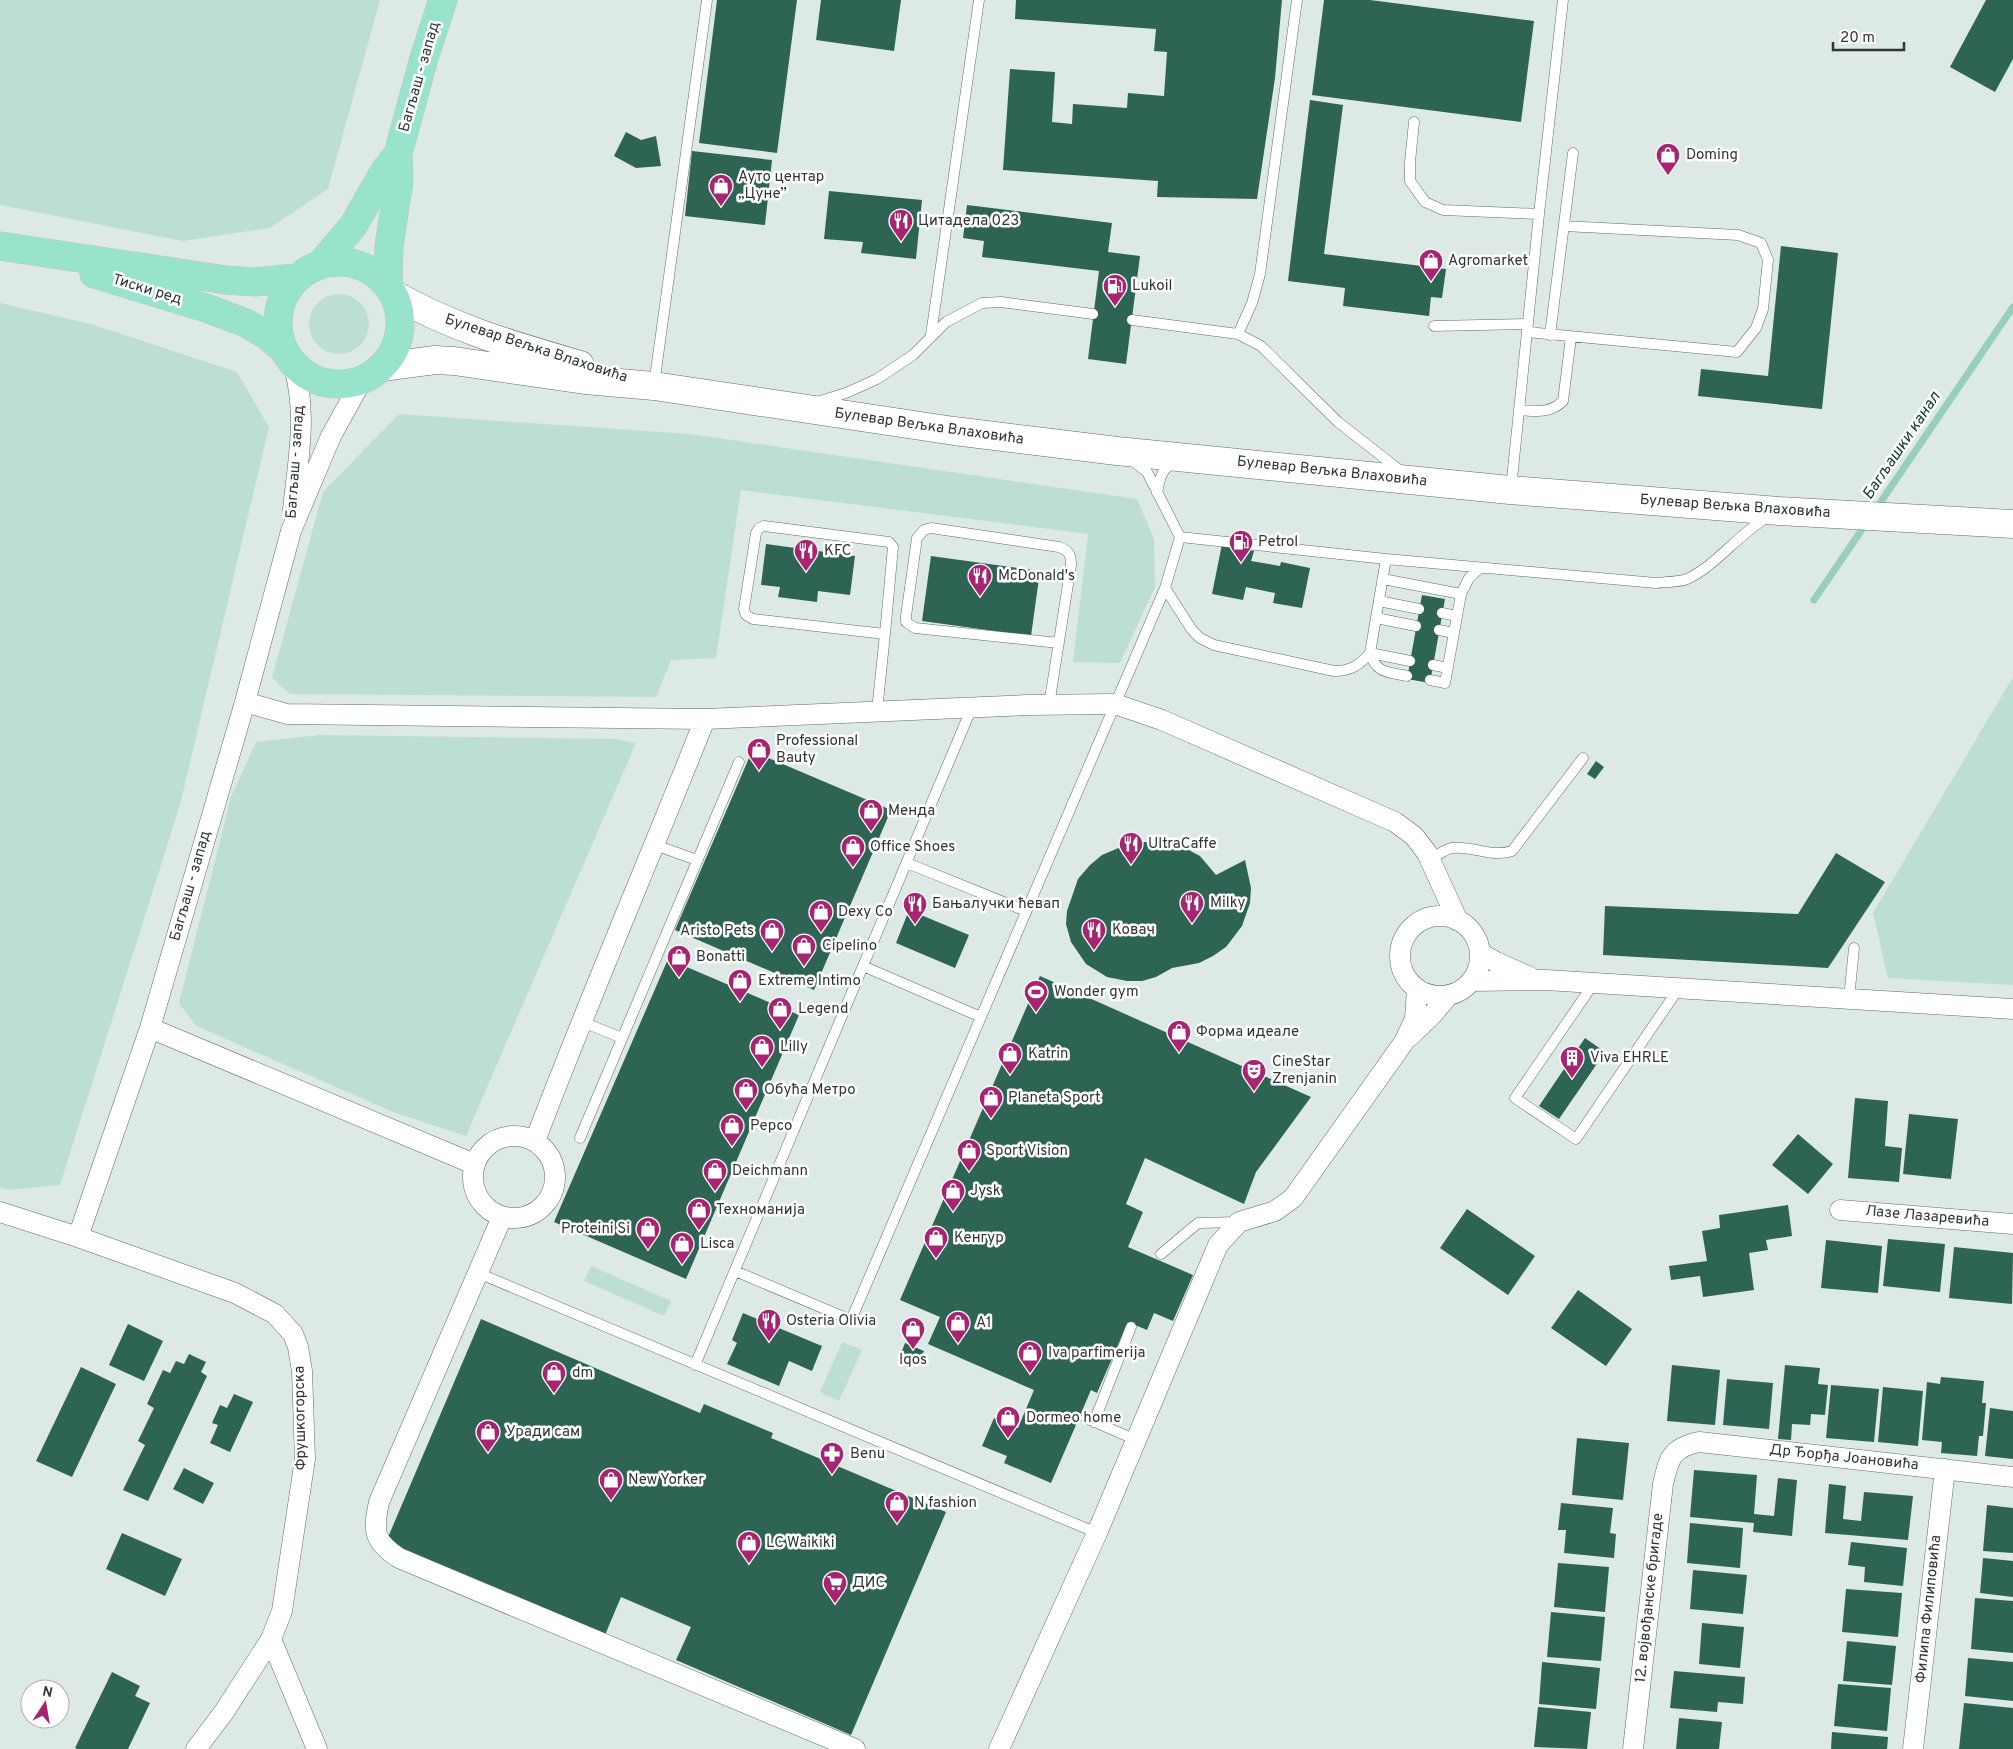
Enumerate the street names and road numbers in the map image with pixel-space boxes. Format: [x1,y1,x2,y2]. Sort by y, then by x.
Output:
street label: Багљаш - запад [395,20,445,134]
street label: Тиски ред [110,270,184,310]
street label: Булевар Вељка Влаховића [442,310,630,388]
street label: Булевар Вељка Влаховића [833,404,1025,450]
street label: Багљаш - запад [283,405,309,519]
street label: Булевар Вељка Влаховића [1236,453,1428,491]
street label: Булевар Вељка Влаховића [1639,491,1831,523]
street label: Багљаш - запад [166,829,216,943]
street label: Лазе Лазаревића [1864,1202,1990,1232]
street label: Фрушкогорска [291,1366,311,1470]
street label: Др Ђорђа Јоановића [1768,1441,1920,1475]
street label: 12. војвођанске бригаде [1632,1512,1668,1684]
street label: Филипа Филиповића [1912,1534,1946,1684]

